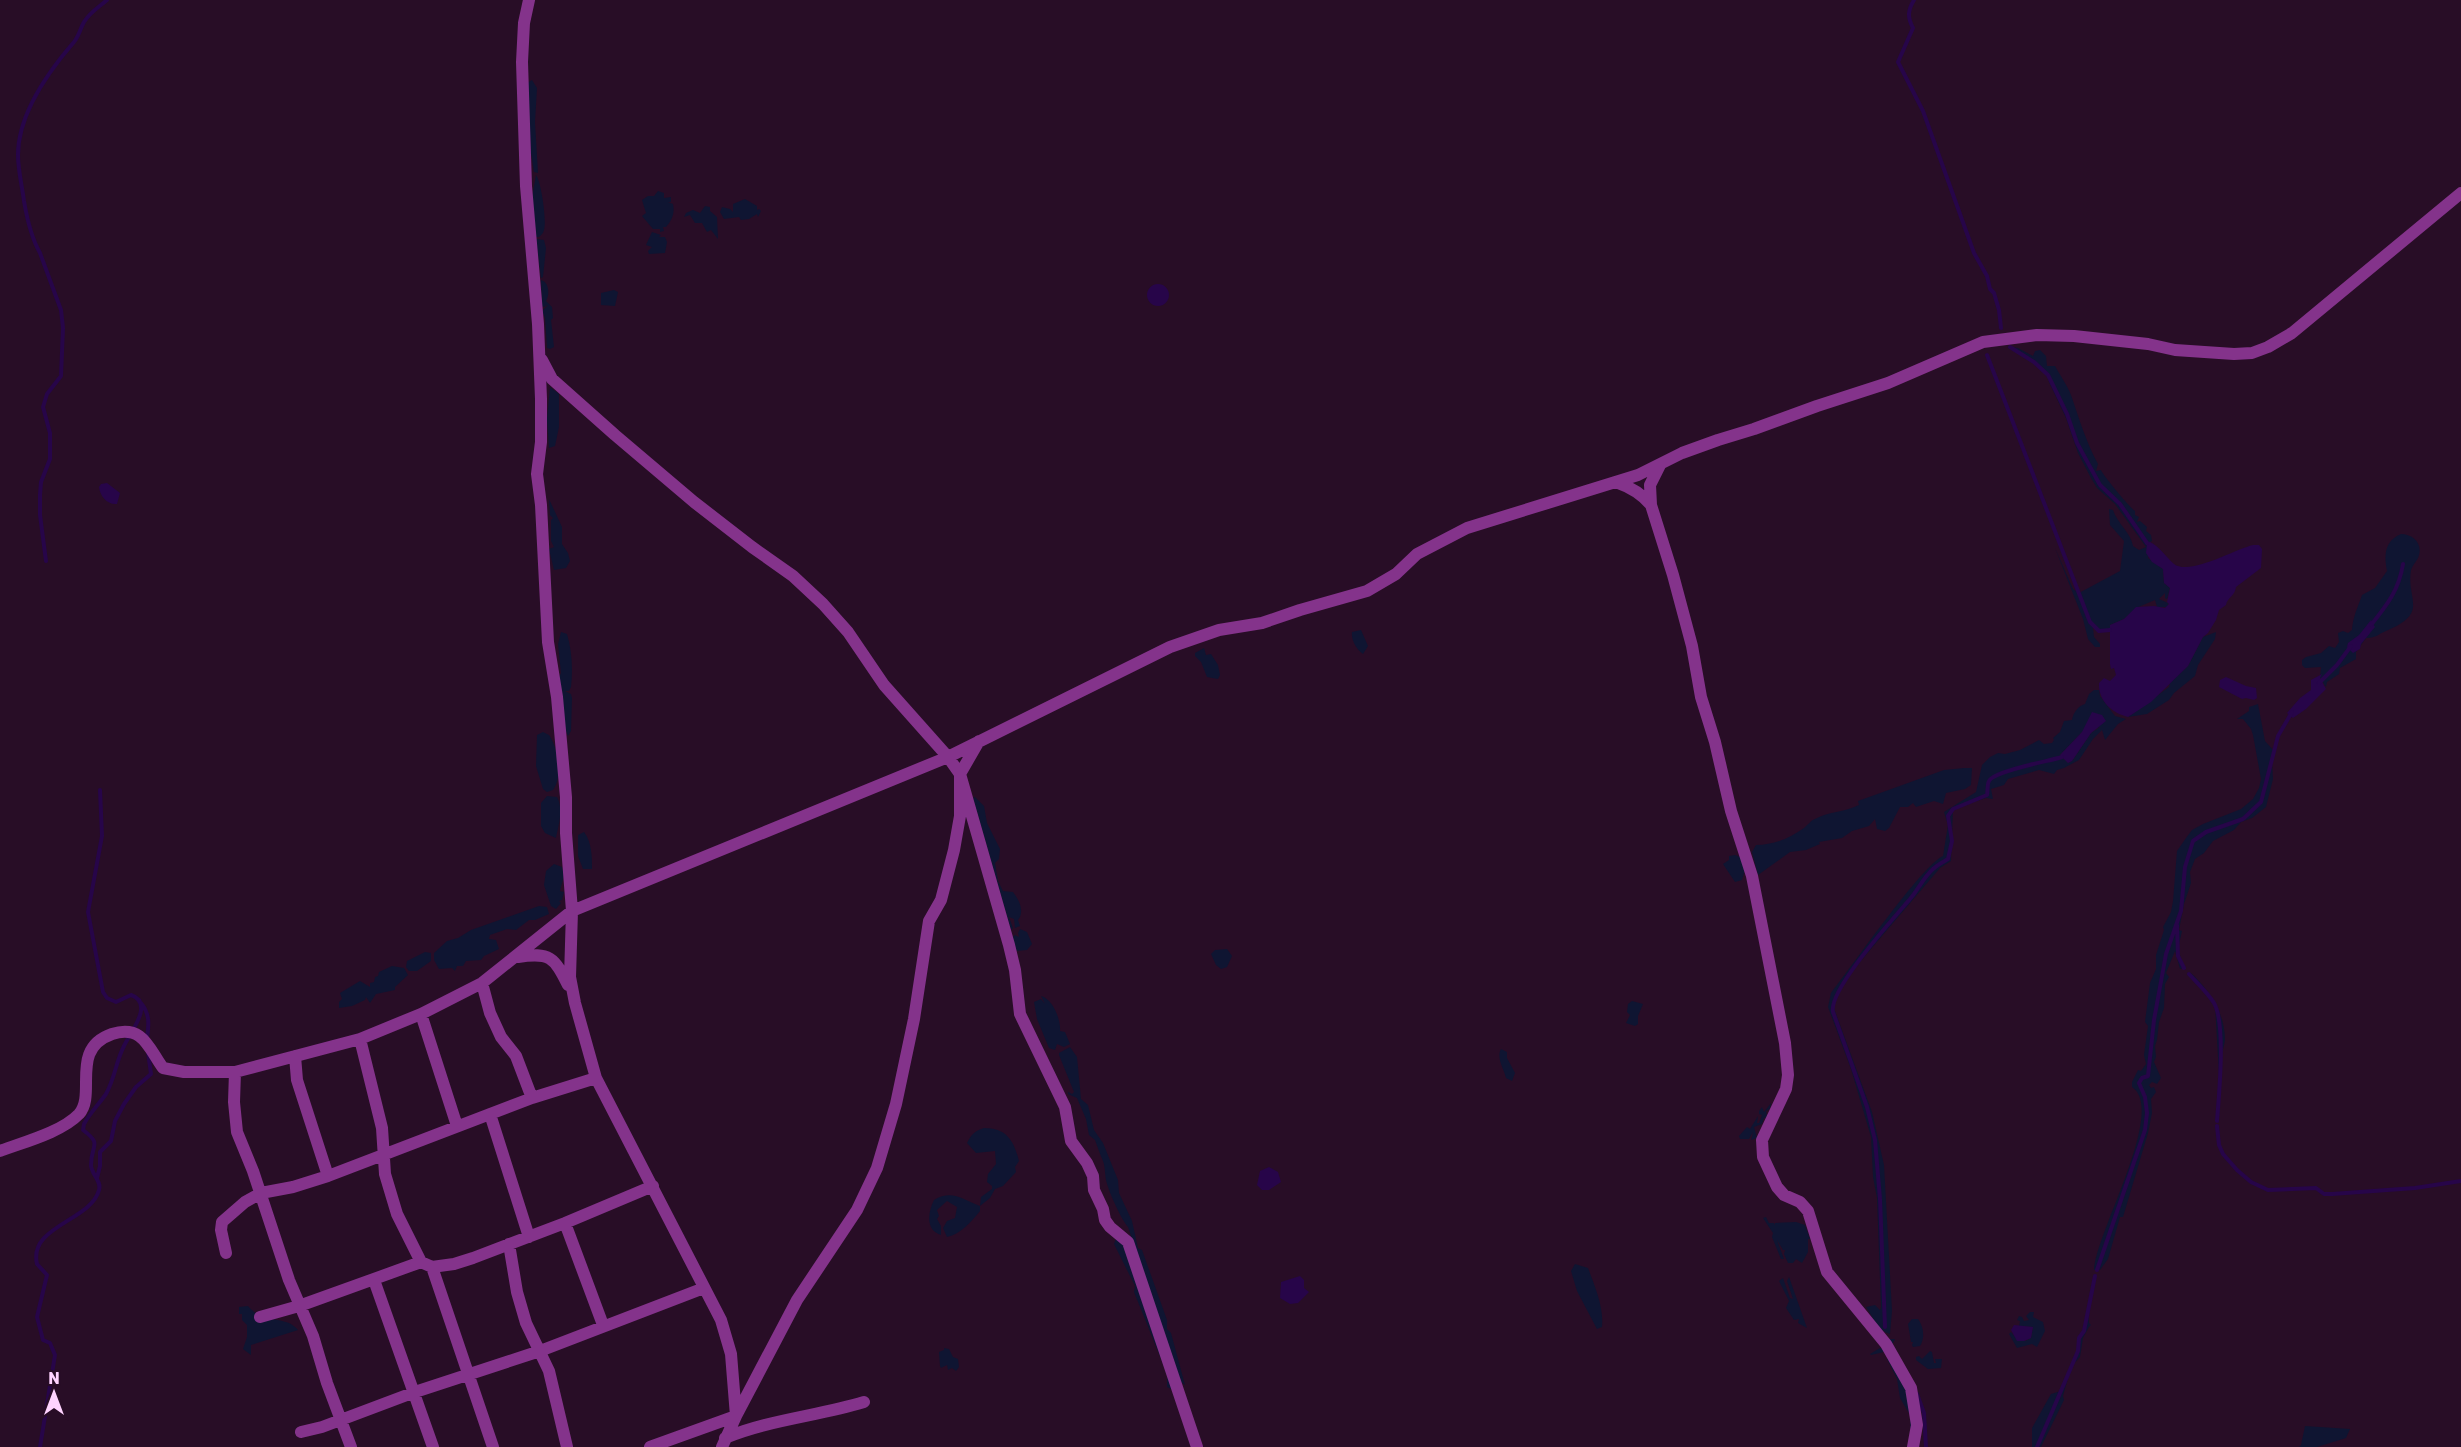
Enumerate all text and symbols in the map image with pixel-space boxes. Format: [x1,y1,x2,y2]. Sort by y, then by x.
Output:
north arrow [24,1363,84,1423]
text: N [48,1369,60,1388]

